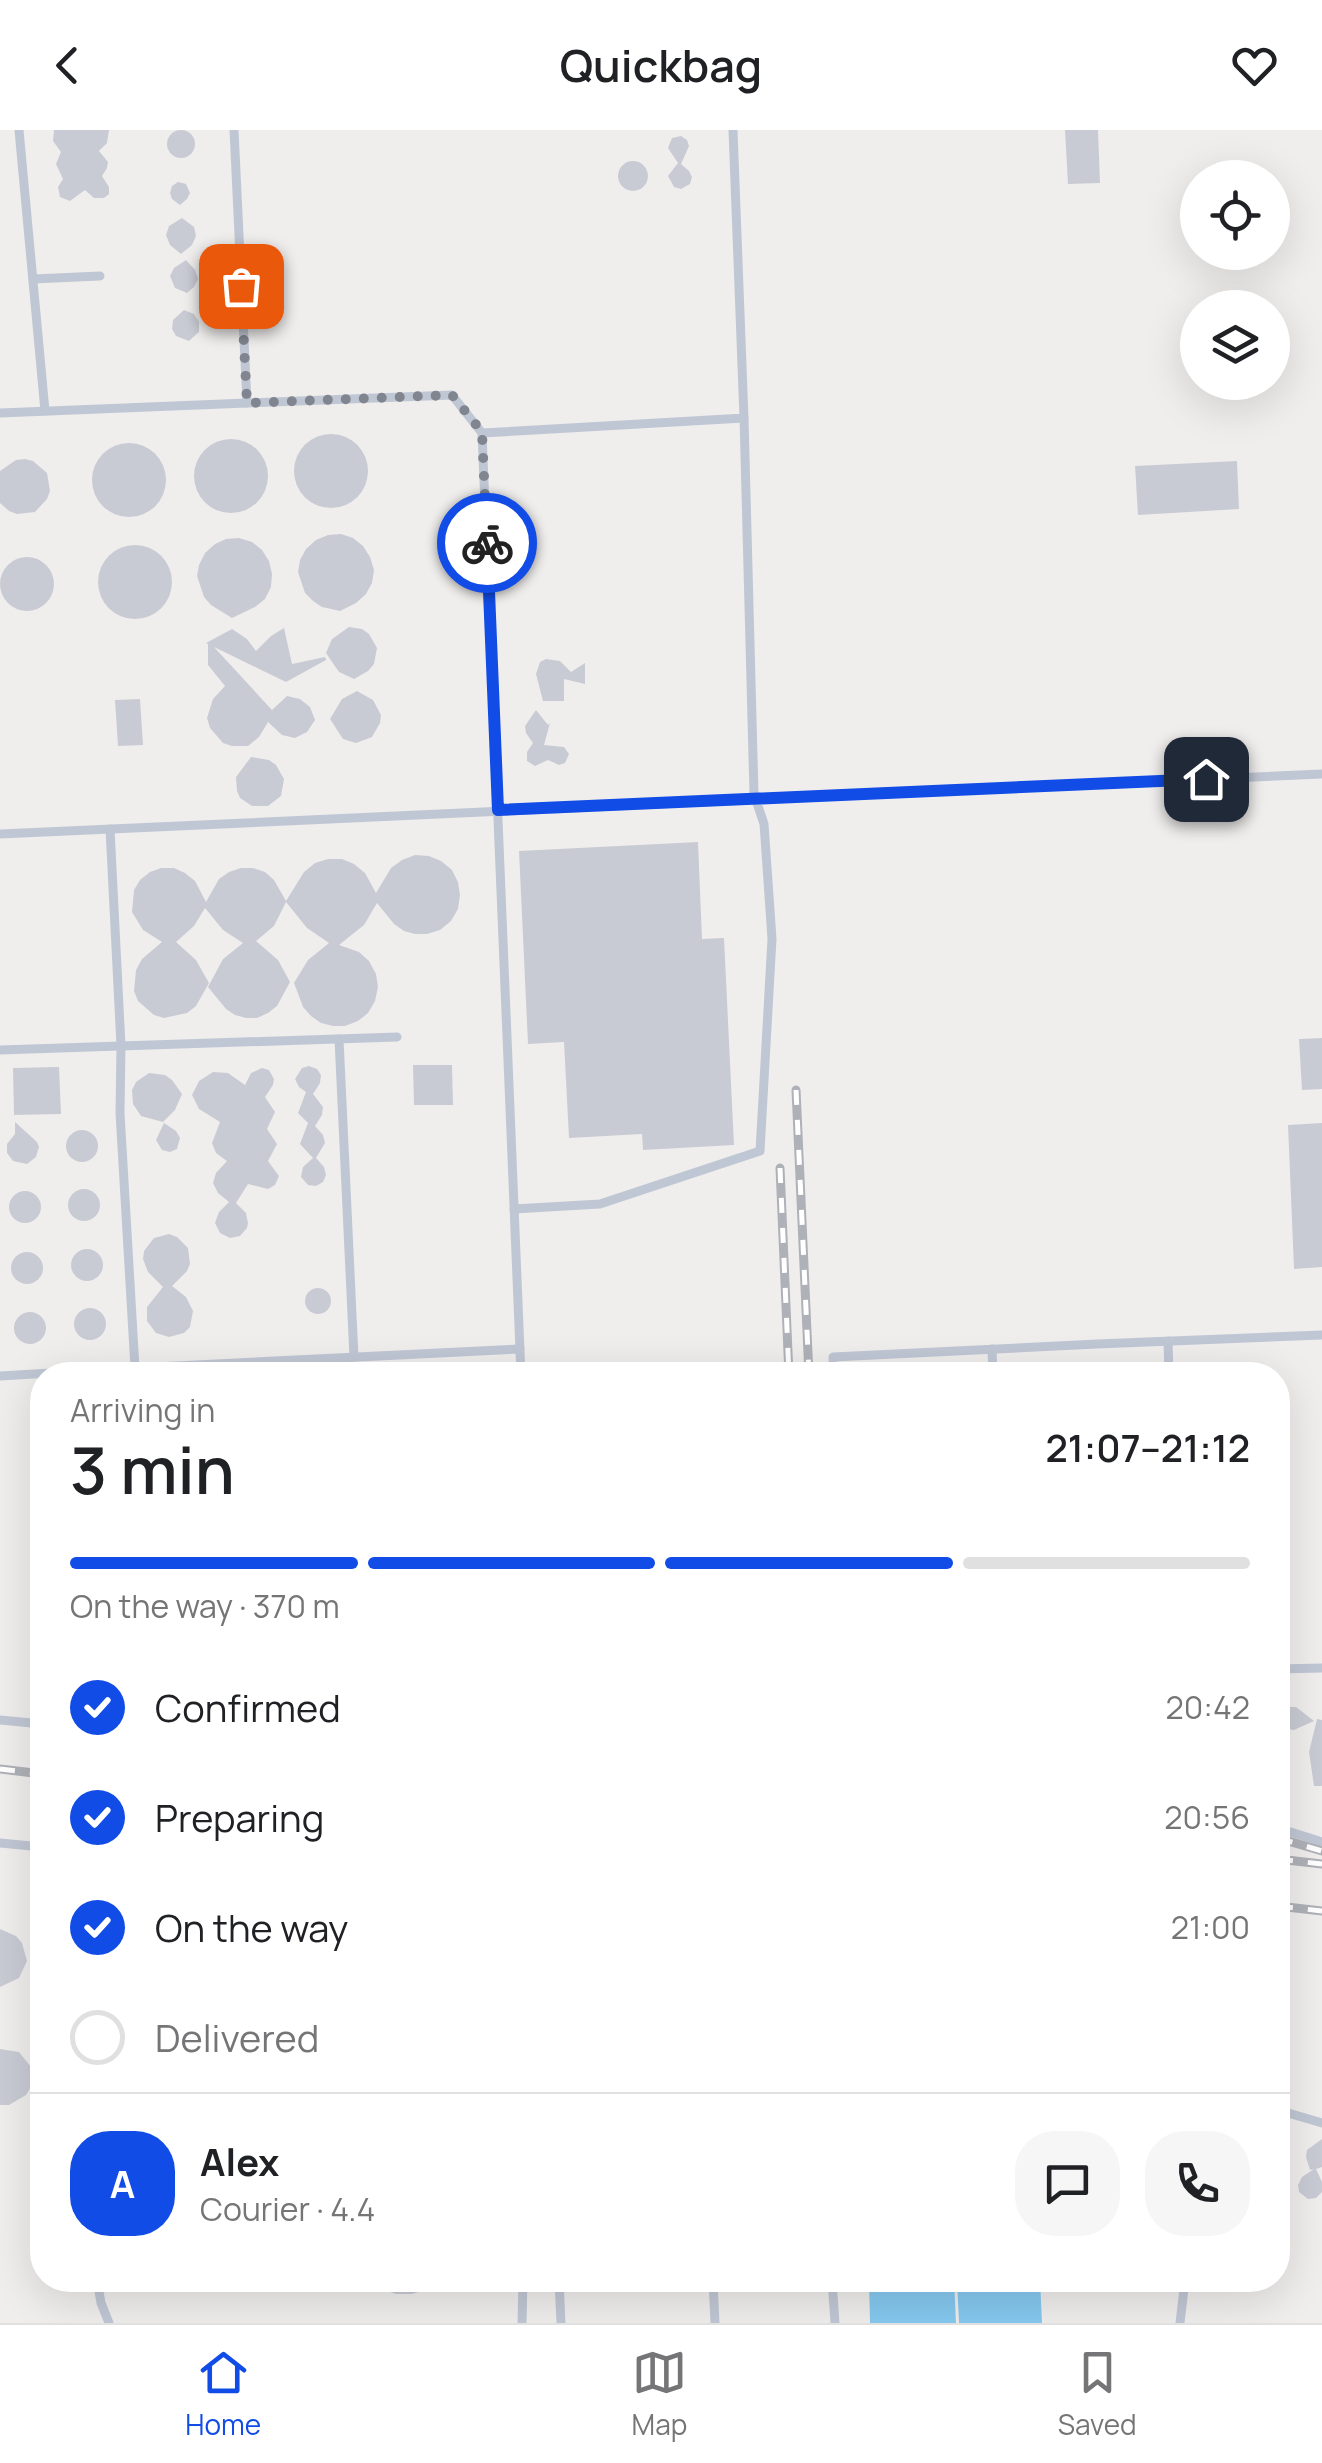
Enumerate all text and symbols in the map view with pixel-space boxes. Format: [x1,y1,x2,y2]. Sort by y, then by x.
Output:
text: Quickbag [560,34,762,96]
icon: back [40,38,95,93]
icon: heart [1227,38,1282,93]
map controls [1180,160,1290,400]
button: locate [1180,160,1290,270]
pin [199,244,284,329]
icon: bag [214,259,269,314]
button: layers [1180,290,1290,400]
courier [437,493,537,593]
icon: bike [460,516,515,571]
pin [1164,737,1249,822]
icon: home [1179,752,1234,807]
text: Arriving in [70,1388,215,1432]
text: 21:07–21:12 [1046,1421,1250,1473]
text: 3 min [70,1425,235,1514]
text: On the way · 370 m [70,1584,340,1628]
icon: check [70,1680,125,1735]
text: Confirmed [155,1681,341,1733]
text: 20:42 [1166,1685,1250,1729]
icon: check [70,1790,125,1845]
text: Preparing [155,1791,324,1843]
text: 20:56 [1164,1795,1250,1839]
icon: check [70,1900,125,1955]
text: On the way [155,1901,348,1953]
text: 21:00 [1171,1905,1250,1949]
text: Delivered [155,2011,319,2063]
button: chat [1015,2131,1120,2236]
button: phone [1145,2131,1250,2236]
text: Alex [200,2135,279,2187]
text: A [110,2157,135,2209]
text: Courier · 4.4 [200,2187,375,2231]
tab: Home [185,2345,261,2443]
tab: Map [632,2345,687,2443]
tab: Saved [1058,2345,1137,2443]

